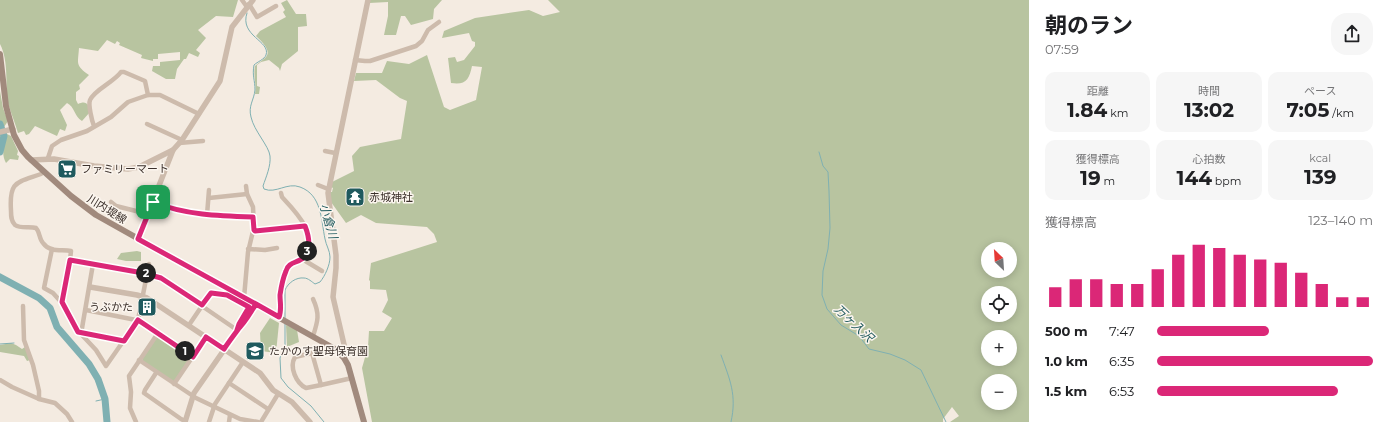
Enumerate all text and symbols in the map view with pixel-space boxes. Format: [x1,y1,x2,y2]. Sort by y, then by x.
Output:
text: 朝のラン [1045,12,1133,39]
button: share [1331,13,1373,55]
text: 07:59 [1045,41,1079,57]
text: 距離 [1087,84,1109,98]
text: 時間 [1198,84,1220,98]
text: ペース [1304,84,1337,98]
text: 1.84 [1067,98,1107,122]
text: 13:02 [1184,98,1234,122]
text: 7:05 [1287,98,1329,122]
text: km [1107,106,1128,120]
text: /km [1329,106,1354,120]
text: kcal [1309,151,1331,165]
text: 獲得標高 [1076,152,1120,166]
text: 心拍数 [1192,152,1225,166]
supermarket icon: ファミリーマート [56,158,78,180]
place label: ファミリーマート [81,162,169,176]
text: 139 [1304,165,1337,189]
text: 19 [1080,166,1101,190]
text: 144 [1177,166,1212,190]
text: m [1101,174,1115,188]
text: bpm [1212,174,1241,188]
pin [136,185,170,219]
temple icon: 赤城神社 [344,186,366,208]
place label: 赤城神社 [369,190,413,204]
street label: 川内堤線 [85,191,129,227]
icon: arrive [142,191,164,213]
water label: 小倉川 [317,202,342,242]
text: 123–140 m [1308,212,1373,228]
text: 獲得標高 [1045,214,1097,230]
pin: 3 [297,241,317,261]
north arrow [981,242,1017,278]
map controls [981,242,1017,410]
text: 3 [304,244,310,258]
pin: 2 [136,263,156,283]
text: 2 [143,266,149,280]
button: locate [981,286,1017,322]
building icon: うぶかた [136,296,158,318]
place label: うぶかた [89,300,133,314]
water label: 万ヶ入沢 [831,301,878,346]
text: 500 m [1045,323,1088,339]
text: 7:47 [1109,323,1135,339]
button: + [981,330,1017,366]
school or university icon: たかのす聖母保育園 [244,340,266,362]
pin: 1 [175,341,195,361]
text: 1 [183,344,187,358]
place label: たかのす聖母保育園 [269,344,368,358]
text: 1.0 km [1045,353,1088,369]
text: 6:35 [1109,353,1134,369]
button: − [981,374,1017,410]
text: 1.5 km [1045,383,1087,399]
text: 6:53 [1109,383,1134,399]

